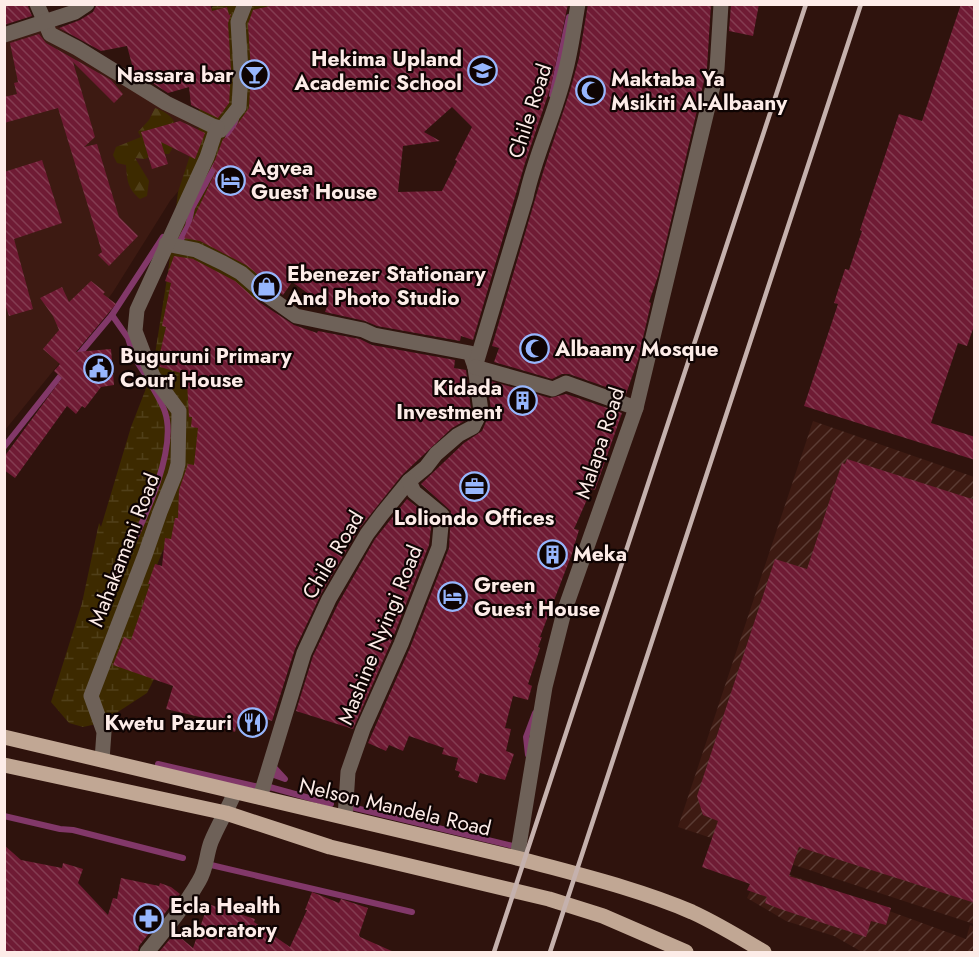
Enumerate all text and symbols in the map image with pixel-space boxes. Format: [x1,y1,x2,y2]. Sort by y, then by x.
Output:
place label: Hekima Upland Academic School [293,44,462,98]
school or university icon: Hekima Upland Academic School [467,55,499,87]
bar icon: Nassara bar [239,59,271,91]
place label: Nassara bar [116,60,234,90]
street label: Chile Road [501,60,559,162]
place label: Maktaba Ya Msikiti Al-Albaany [611,64,788,118]
mosque icon: Maktaba Ya Msikiti Al-Albaany [574,75,606,107]
place label: Agvea Guest House [250,153,377,207]
hotel icon: Agvea Guest House [214,164,246,196]
place label: Ebenezer Stationary And Photo Studio [286,259,487,313]
shop icon: Ebenezer Stationary And Photo Studio [250,270,282,302]
mosque icon: Albaany Mosque [518,333,550,365]
place label: Albaany Mosque [554,334,719,364]
place label: Buguruni Primary Court House [120,341,293,395]
public building icon: Buguruni Primary Court House [83,352,115,384]
place label: Kidada Investment [396,373,502,427]
street label: Malapa Road [568,383,632,503]
building icon: Kidada Investment [507,384,539,416]
street label: Mahakamani Road [81,469,167,631]
office icon: Loliondo Offices [458,471,490,503]
place label: Loliondo Offices [394,503,555,533]
street label: Chile Road [295,505,371,605]
building icon: Meka [536,538,568,570]
place label: Meka [573,539,627,569]
street label: Mashine Nyingi Road [330,541,430,729]
place label: Green Guest House [474,570,600,624]
hotel icon: Green Guest House [437,581,469,613]
restaurant icon: Kwetu Pazuri [237,707,269,739]
place label: Kwetu Pazuri [105,708,232,738]
street label: Nelson Mandela Road [296,770,494,844]
place label: Ecla Health Laboratory [170,891,280,945]
pharmacy icon: Ecla Health Laboratory [133,902,165,934]

